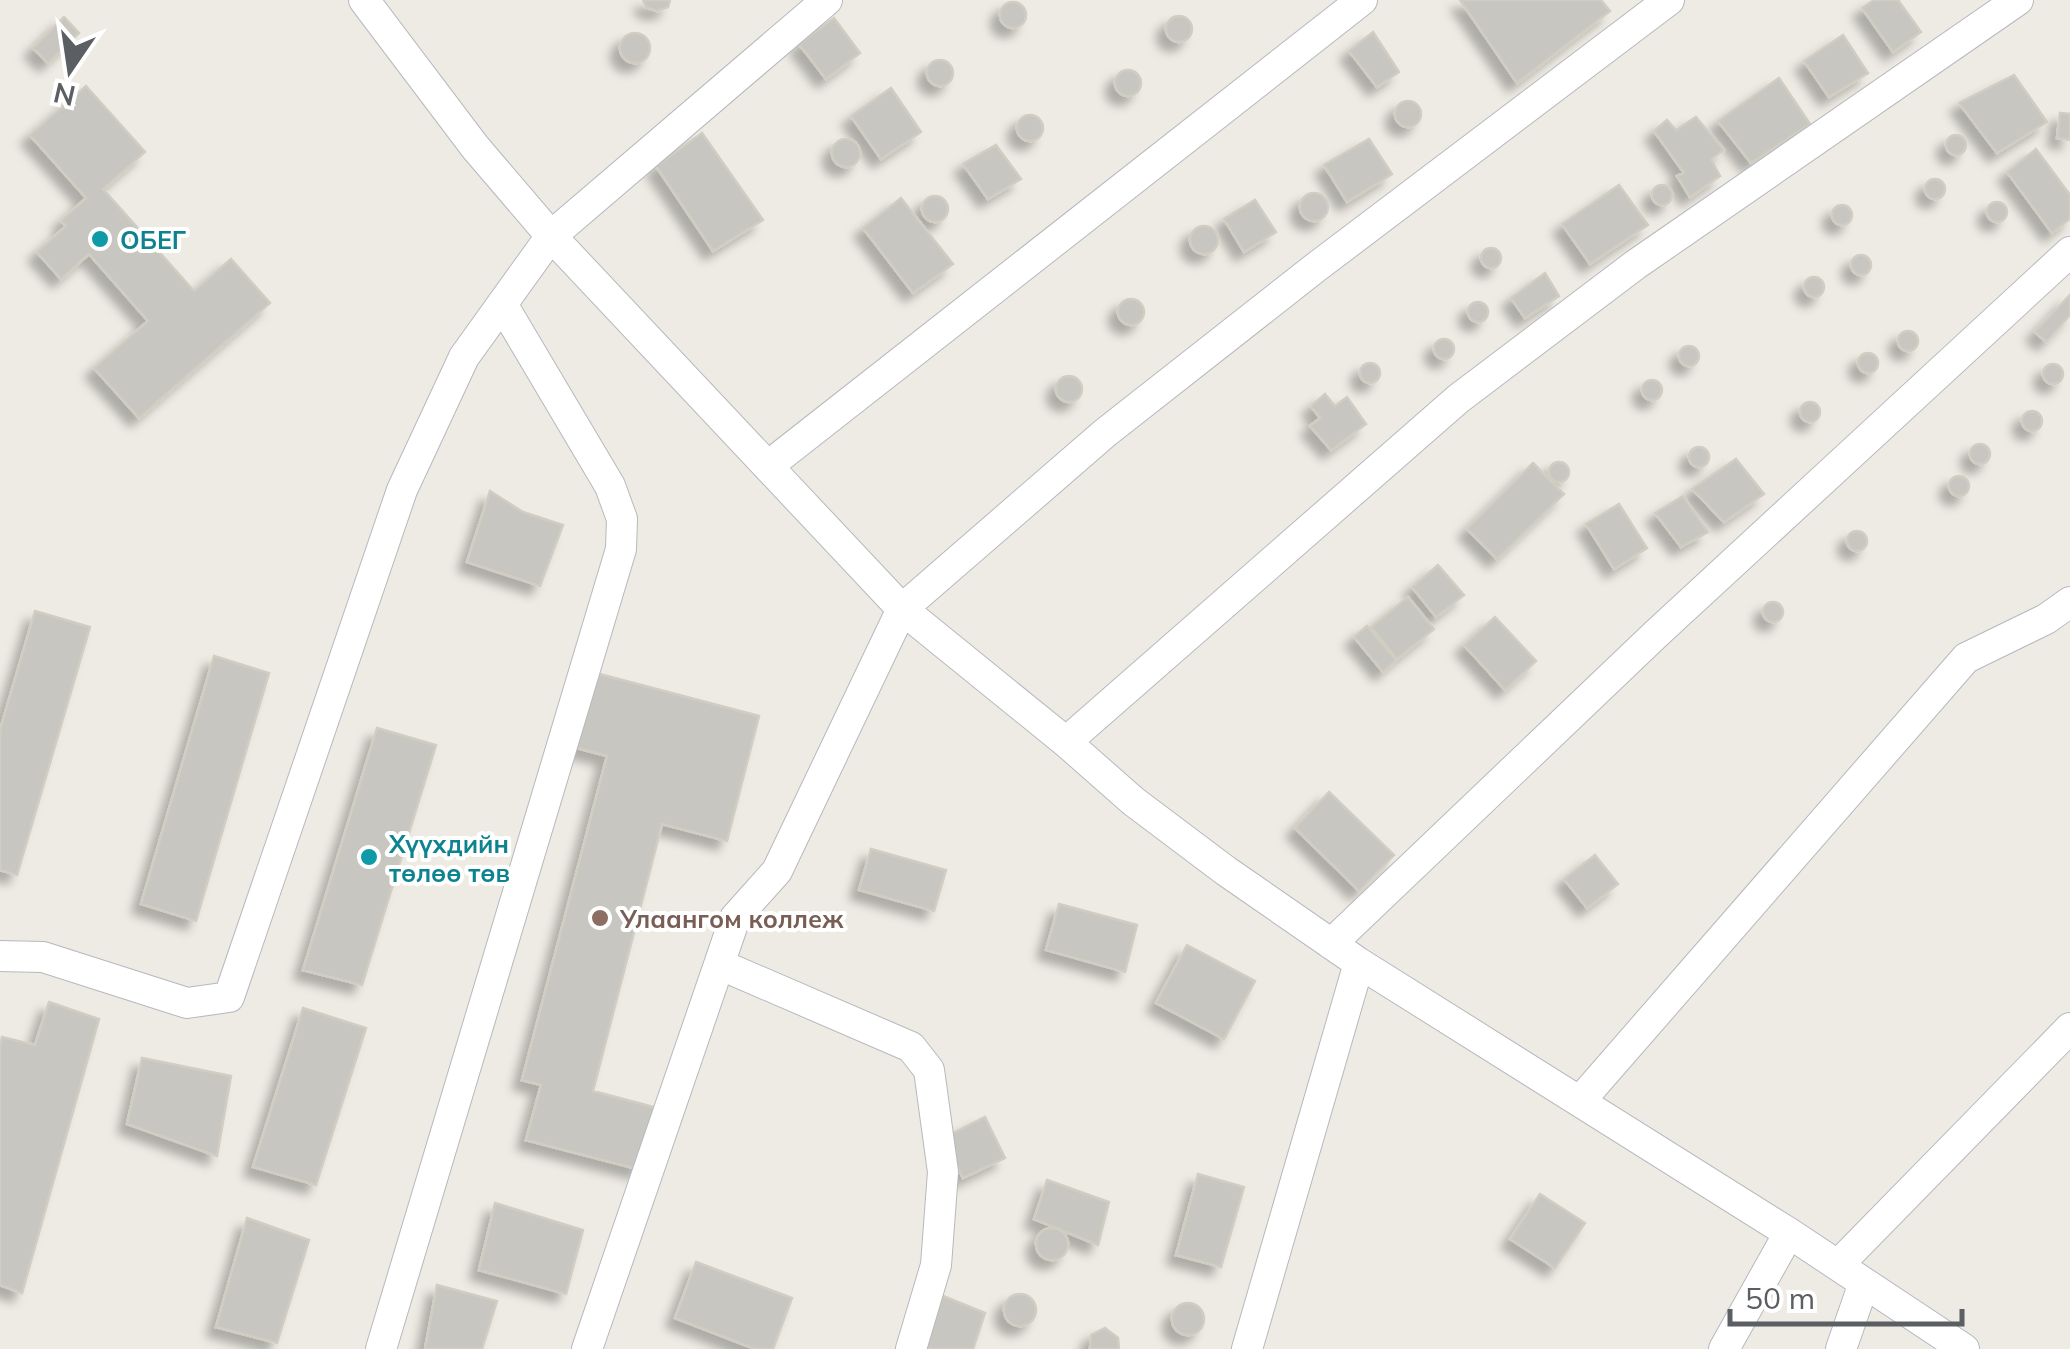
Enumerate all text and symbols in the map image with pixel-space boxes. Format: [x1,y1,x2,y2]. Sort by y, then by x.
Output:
north arrow [20,20,120,120]
text: N [50,75,78,114]
place label: ОБЕГ [120,224,186,255]
marker: ОБЕГ [89,228,111,250]
place label: Хүүхдийн төлөө төв [388,828,510,888]
marker: Хүүхдийн төлөө төв [358,846,380,868]
place label: Улаангом коллеж [619,903,844,934]
marker: Улаангом коллеж [589,907,611,929]
scale bar [1730,1264,1962,1326]
text: 50 m [1745,1279,1815,1317]

